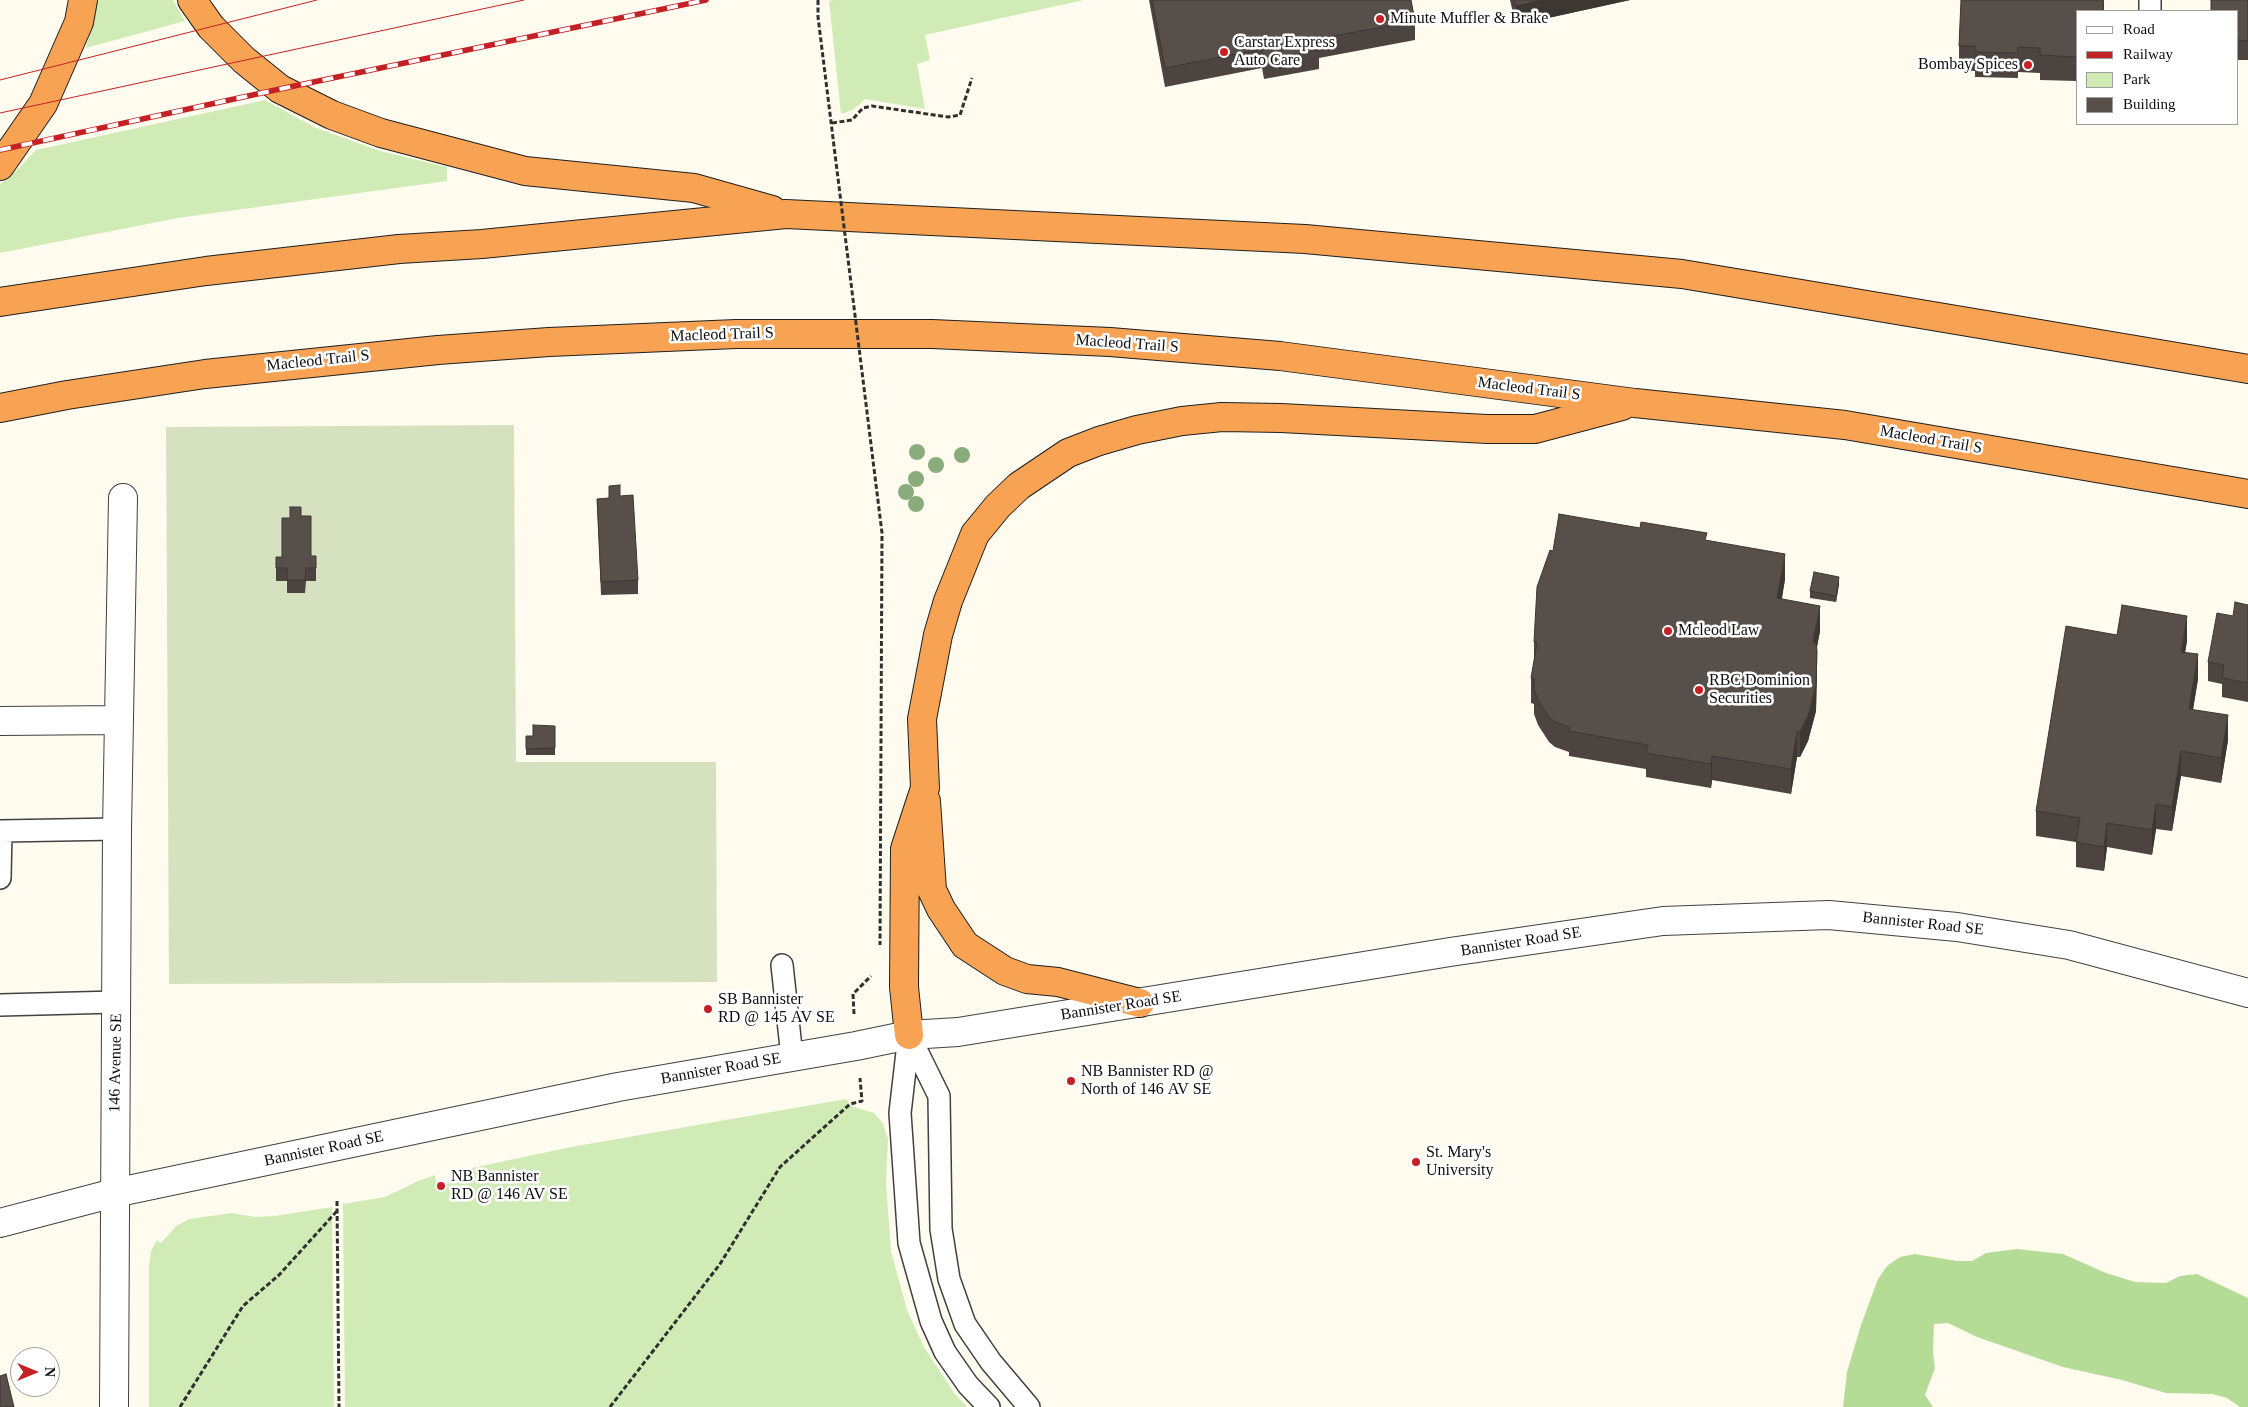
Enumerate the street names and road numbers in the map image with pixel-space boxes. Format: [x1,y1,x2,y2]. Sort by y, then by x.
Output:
street label: Macleod Trail S [670,324,774,346]
street label: Macleod Trail S [1075,331,1179,357]
street label: Macleod Trail S [266,346,370,376]
street label: Macleod Trail S [1477,373,1581,405]
street label: Macleod Trail S [1878,422,1984,458]
street label: Bannister Road SE [1861,908,1985,940]
street label: Bannister Road SE [1459,923,1583,961]
street label: Bannister Road SE [1059,987,1183,1025]
street label: 146 Avenue SE [106,1013,126,1113]
street label: Bannister Road SE [659,1049,783,1089]
street label: Bannister Road SE [262,1127,386,1171]

